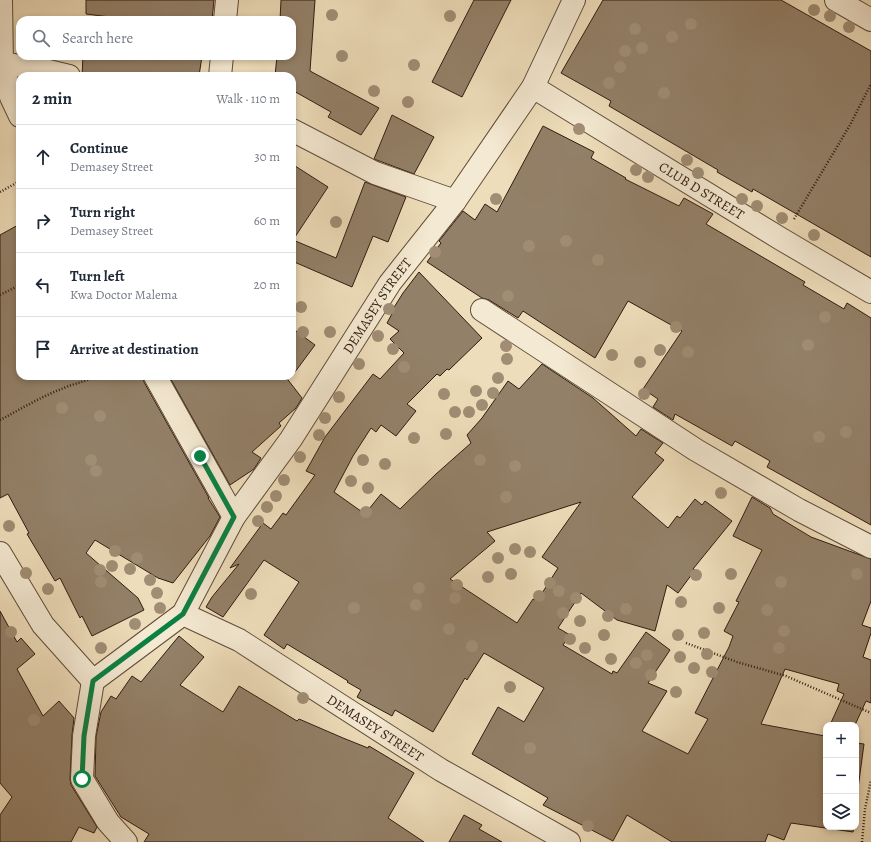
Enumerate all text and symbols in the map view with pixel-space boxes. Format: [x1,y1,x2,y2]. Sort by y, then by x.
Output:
search box [16,16,296,60]
icon: search [30,27,52,49]
text: Search here [62,28,133,48]
text: 2 min [32,87,72,110]
text: Walk · 110 m [216,90,280,107]
text: Continue [70,138,128,158]
icon: ahead [32,146,54,168]
text: 30 m [254,148,280,165]
street label: CLUB D STREET [655,157,748,225]
text: Demasey Street [70,158,153,175]
text: Turn right [70,202,135,222]
icon: right [32,210,54,232]
text: 60 m [254,212,280,229]
text: Demasey Street [70,222,153,239]
street label: DEMASEY STREET [339,254,417,358]
text: Turn left [70,266,125,286]
icon: left [32,274,54,296]
text: 20 m [254,276,280,293]
text: Kwa Doctor Malema [70,286,178,303]
icon: arrive [32,338,54,360]
text: Arrive at destination [70,339,199,359]
route end [191,447,209,465]
street label: DEMASEY STREET [323,690,428,767]
map controls [823,722,859,830]
button: + [823,722,859,758]
button: − [823,758,859,794]
route start [73,770,91,788]
button: layers [823,794,859,830]

